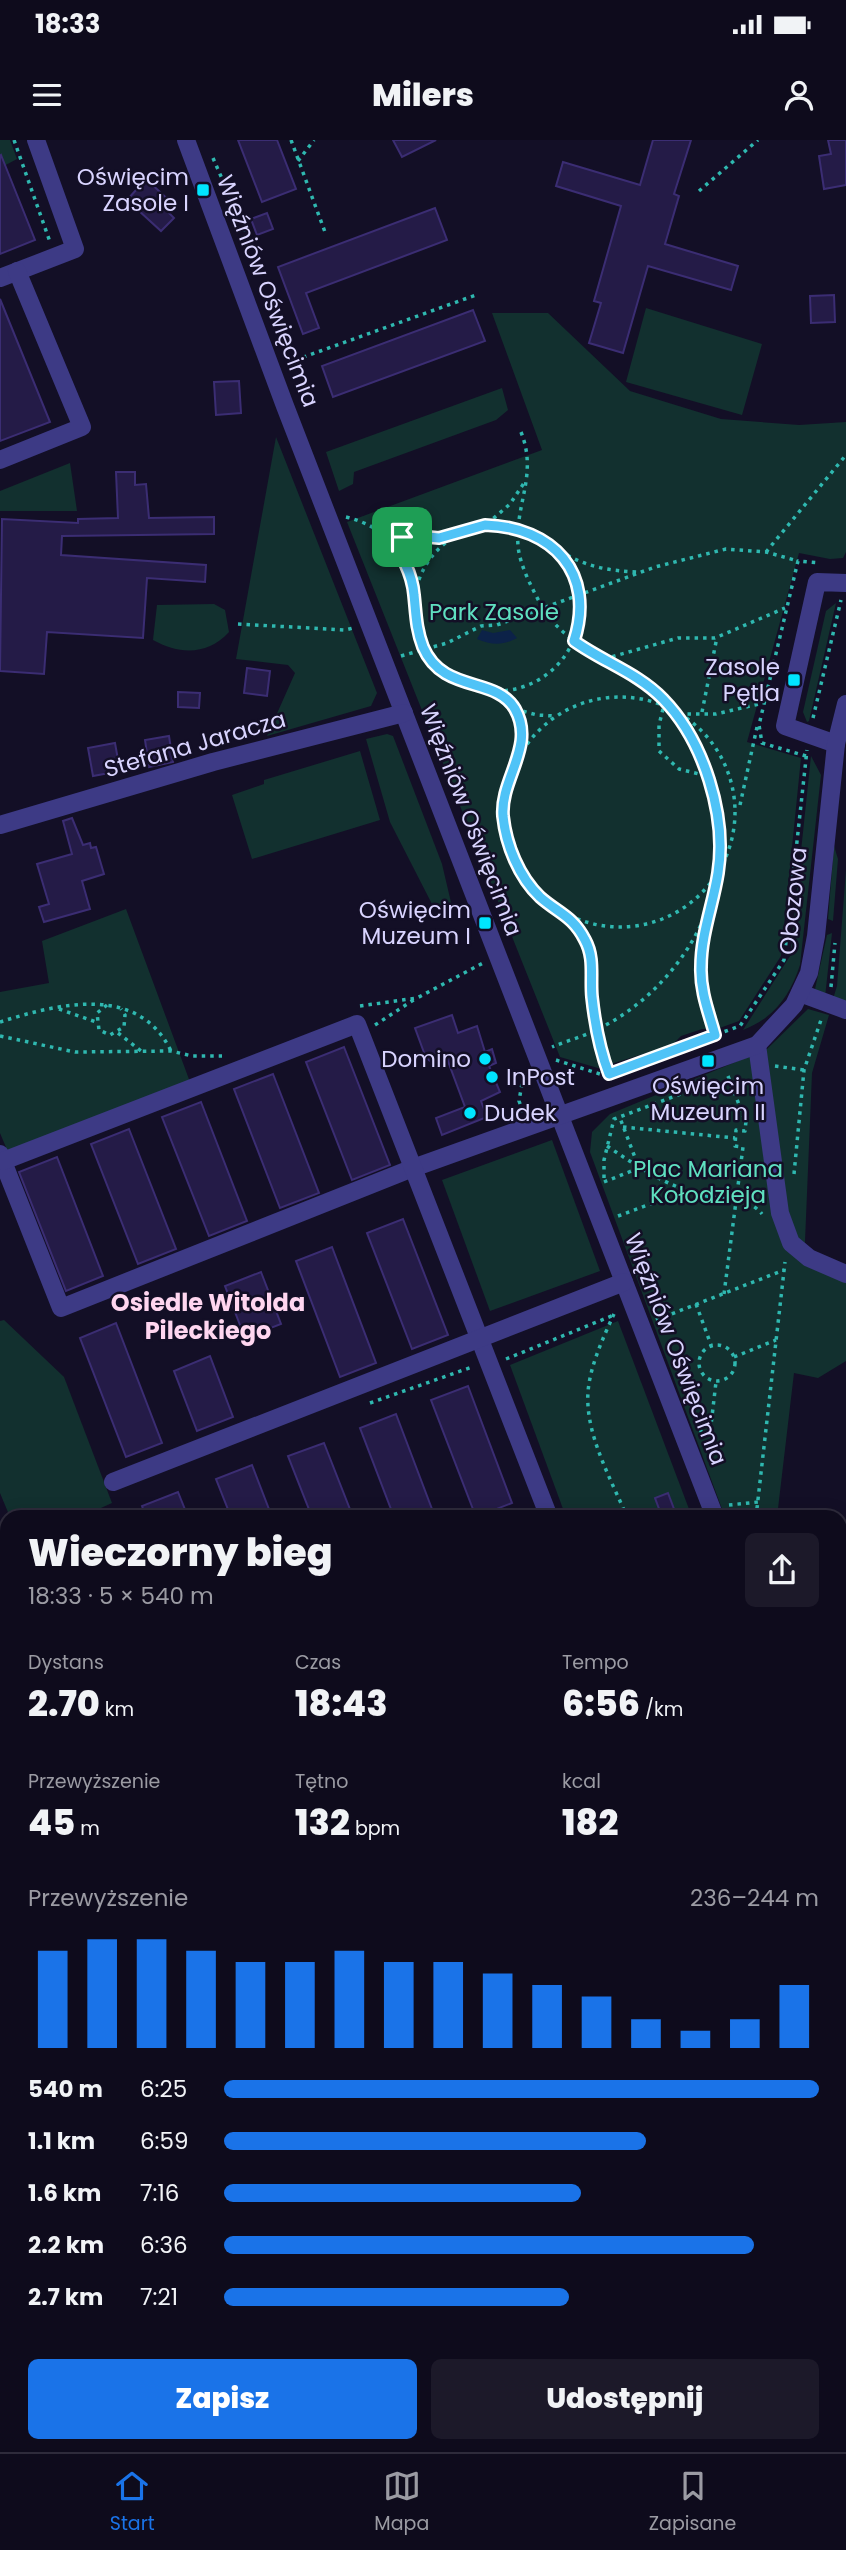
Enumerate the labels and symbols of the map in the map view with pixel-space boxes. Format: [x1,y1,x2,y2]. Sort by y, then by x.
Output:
place label: Oświęcim Zasole I [77,161,189,219]
street label: Więźniów Oświęcimia [209,170,327,412]
marker: Oświęcim Zasole I [195,182,211,198]
pin [372,507,432,567]
park label: Park Zasole [429,596,559,628]
place label: Zasole Pętla [705,651,780,709]
marker: Zasole Pętla [786,672,802,688]
street label: Więźniów Oświęcimia [412,699,530,941]
street label: Stefana Jaracza [100,703,290,785]
street label: Obozowa [771,846,815,956]
place label: Oświęcim Muzeum I [359,894,471,952]
marker: Oświęcim Muzeum I [477,915,493,931]
place label: Domino [381,1043,471,1075]
marker: Domino [477,1051,493,1067]
marker: Oświęcim Muzeum II [700,1053,716,1069]
place label: InPost [506,1061,575,1093]
marker: InPost [484,1069,500,1085]
place label: Oświęcim Muzeum II [650,1070,766,1128]
place label: Dudek [484,1097,557,1129]
marker: Dudek [462,1105,478,1121]
park label: Plac Mariana Kołodzieja [633,1153,783,1211]
street label: Więźniów Oświęcimia [617,1228,735,1470]
district label: Osiedle Witolda Pileckiego [111,1286,305,1347]

